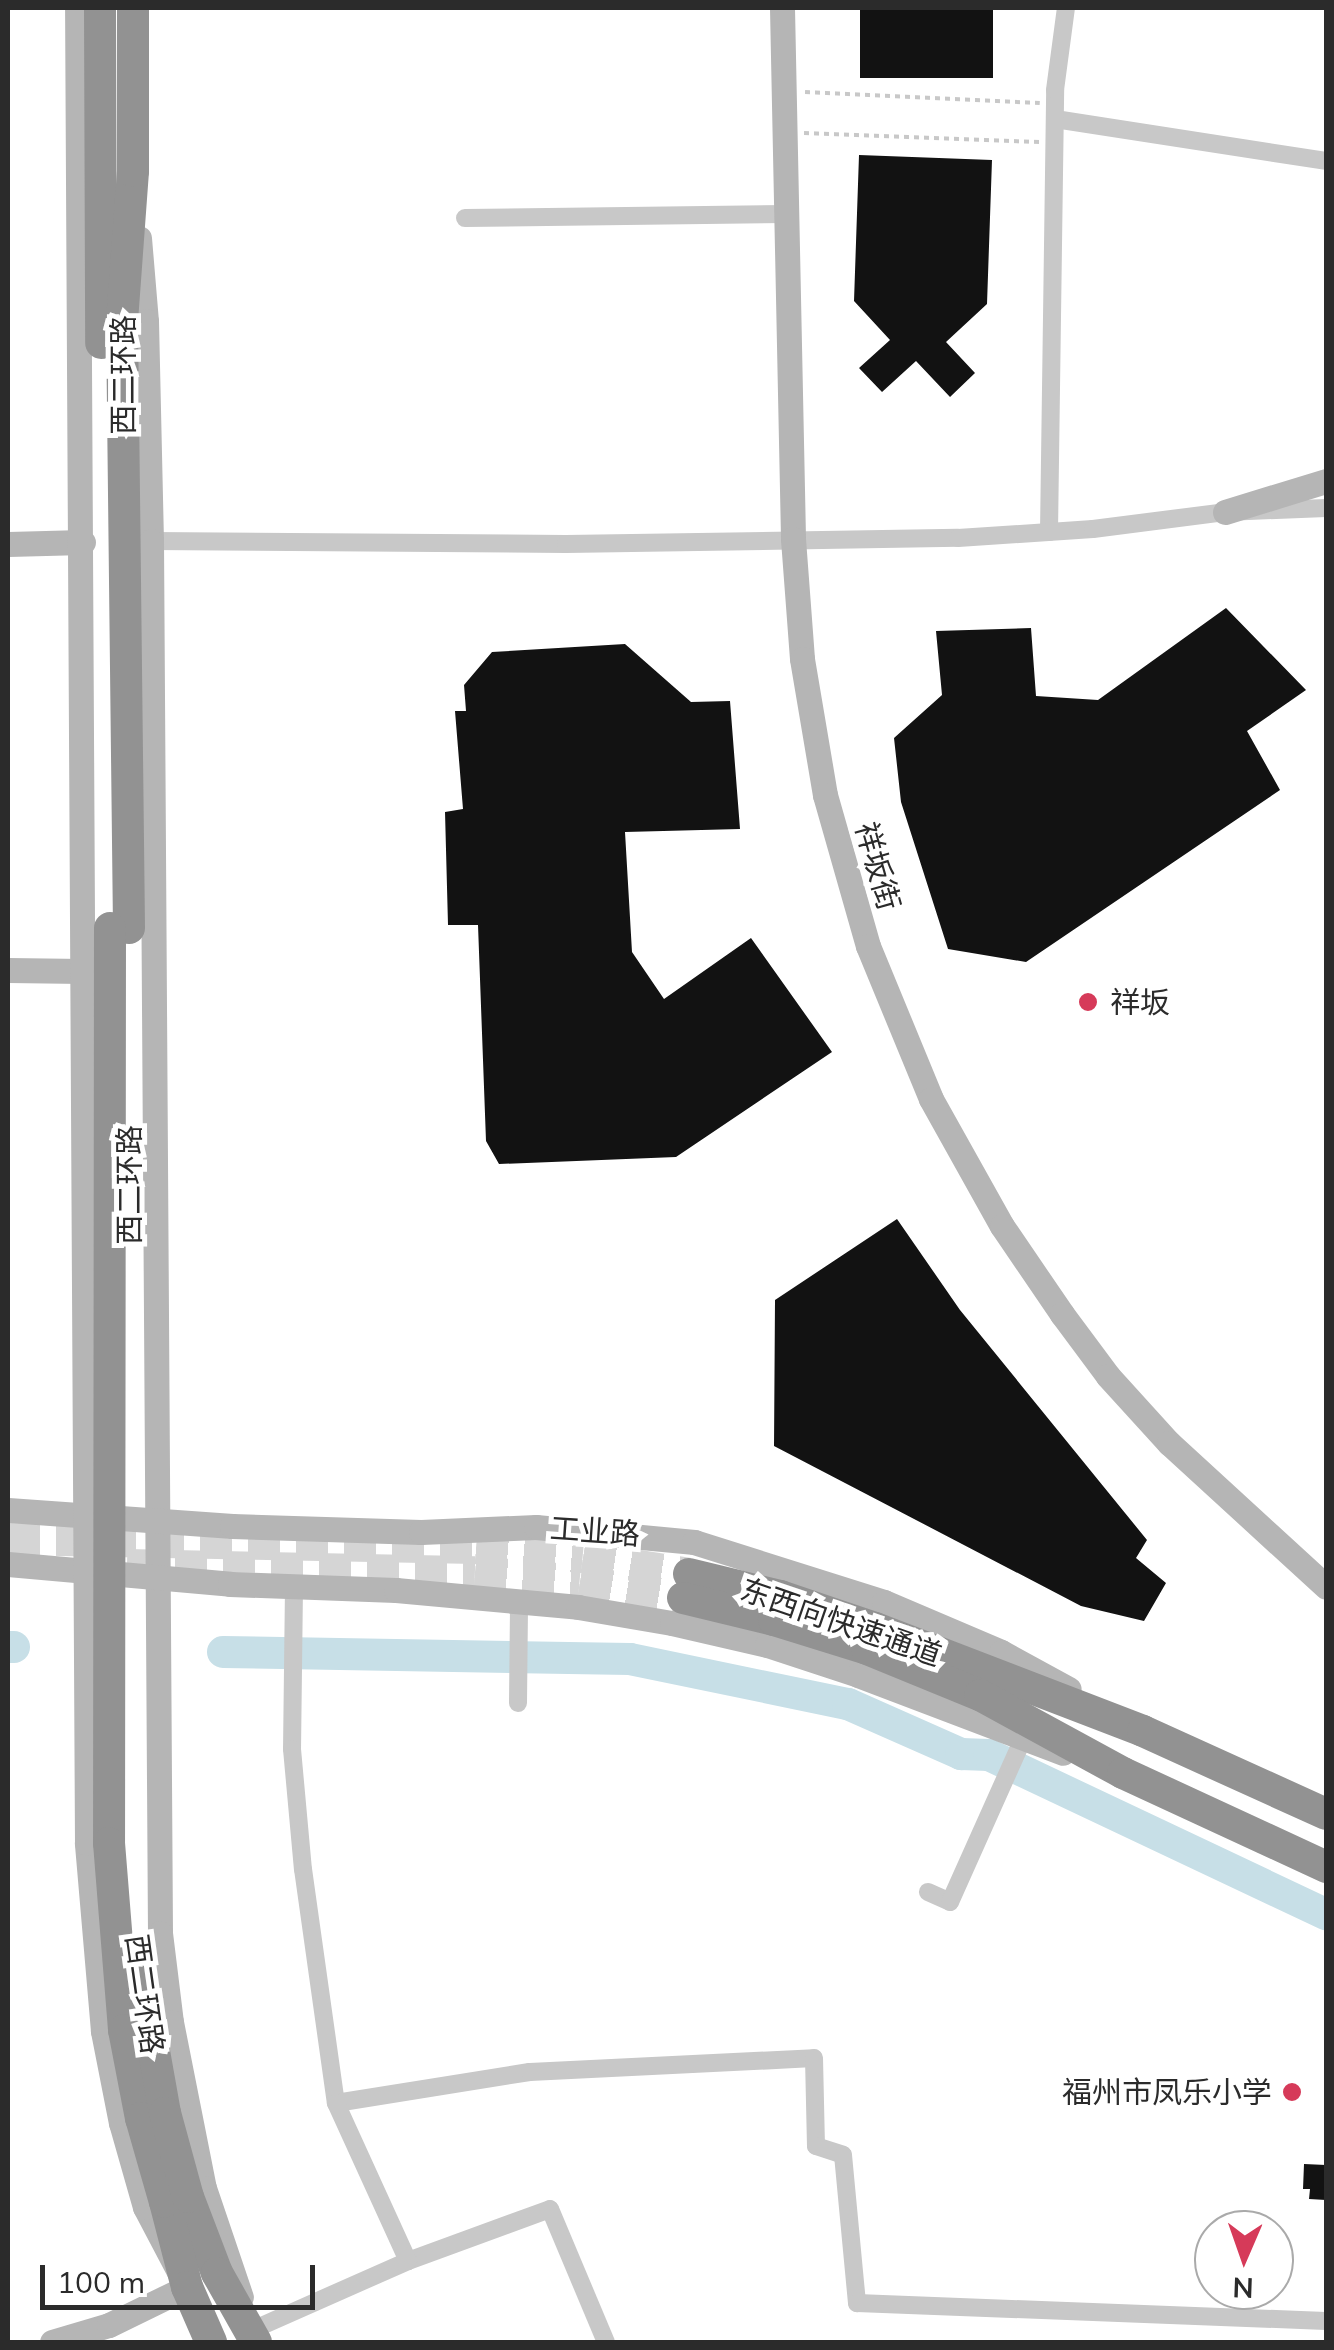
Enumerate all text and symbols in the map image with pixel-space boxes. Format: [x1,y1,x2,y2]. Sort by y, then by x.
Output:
street label: 西二环路 [105,315,141,435]
street label: 祥坂街 [848,818,908,914]
place label: 祥坂 [1110,984,1170,1020]
marker: 祥坂 [1075,989,1101,1015]
street label: 西二环路 [111,1125,147,1245]
street label: 工业路 [549,1510,641,1552]
street label: 东西向快速通道 [736,1571,946,1673]
street label: 西二环路 [119,1932,171,2056]
place label: 福州市凤乐小学 [1062,2074,1272,2110]
marker: 福州市凤乐小学 [1281,2081,1303,2103]
north arrow [1194,2210,1294,2310]
scale bar [45,2245,320,2307]
text: 100 m [57,2263,145,2301]
text: N [1232,2271,1254,2306]

